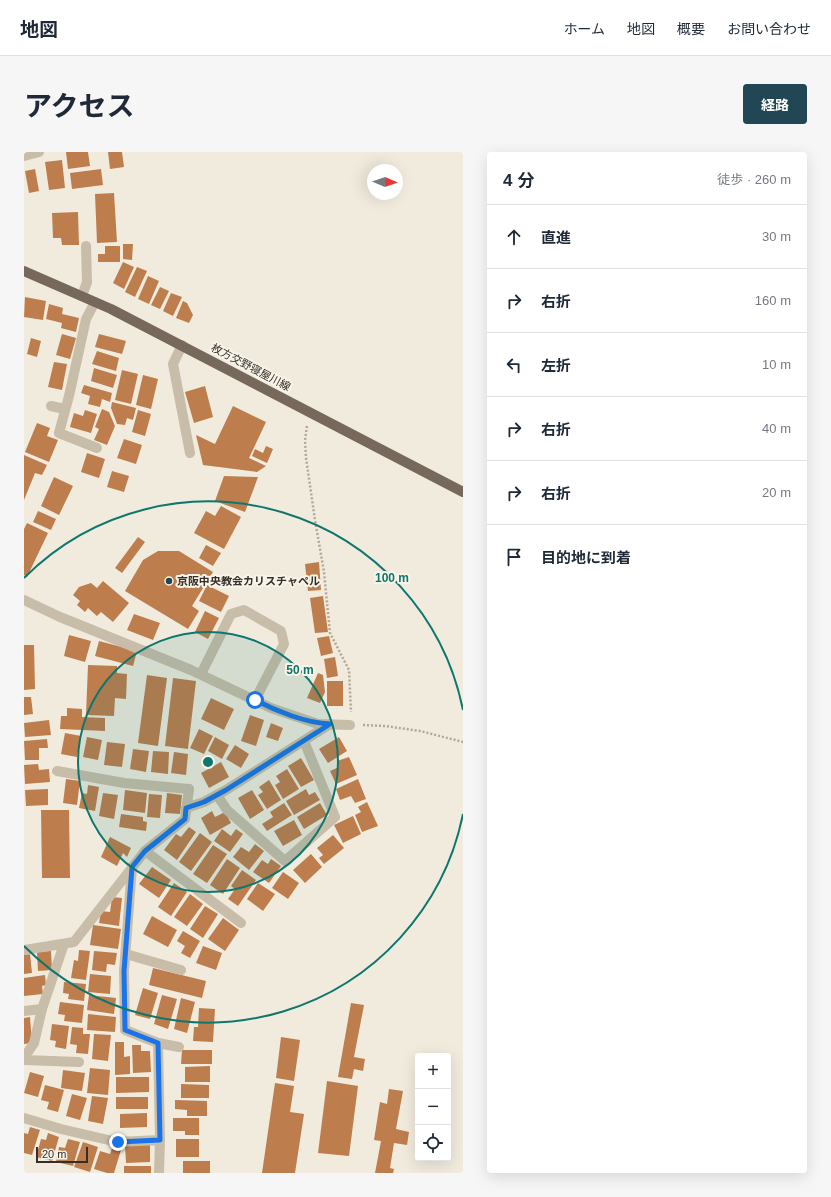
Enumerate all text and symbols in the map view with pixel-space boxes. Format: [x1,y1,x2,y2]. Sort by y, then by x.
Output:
text: 地図 [20,19,58,40]
text: ホーム [563,21,605,37]
text: 地図 [627,21,655,37]
text: 概要 [677,21,705,37]
text: お問い合わせ [727,21,811,37]
button: 経路 [743,84,807,124]
text: アクセス [24,91,135,122]
north arrow [367,164,403,200]
text: 4 分 [503,171,534,190]
text: 徒歩 · 260 m [717,172,791,187]
icon: ahead [503,226,525,248]
text: 直進 [541,229,571,246]
text: 30 m [762,229,791,244]
icon: right [503,290,525,312]
text: 右折 [541,293,571,310]
text: 160 m [755,293,791,308]
street label: 枚方交野寝屋川線 [209,341,293,393]
icon: left [503,354,525,376]
text: 左折 [541,357,571,374]
text: 10 m [762,357,791,372]
icon: right [503,418,525,440]
text: 右折 [541,421,571,438]
text: 40 m [762,421,791,436]
icon: right [503,482,525,504]
text: 右折 [541,485,571,502]
text: 20 m [762,485,791,500]
icon: arrive [503,546,525,568]
text: 目的地に到着 [541,549,631,566]
text: 100 m [375,571,409,585]
place label: 京阪中央教会カリスチャペル [177,575,320,587]
marker: 京阪中央教会カリスチャペル [164,576,174,586]
text: 50 m [286,663,314,677]
route start [246,691,264,709]
centre of rings [201,755,215,769]
map controls [415,1053,451,1161]
button: + [415,1053,451,1089]
button: − [415,1089,451,1125]
button: locate [415,1125,451,1161]
route end [109,1133,127,1151]
scale bar [36,1145,88,1164]
text: 20 m [42,1148,66,1160]

